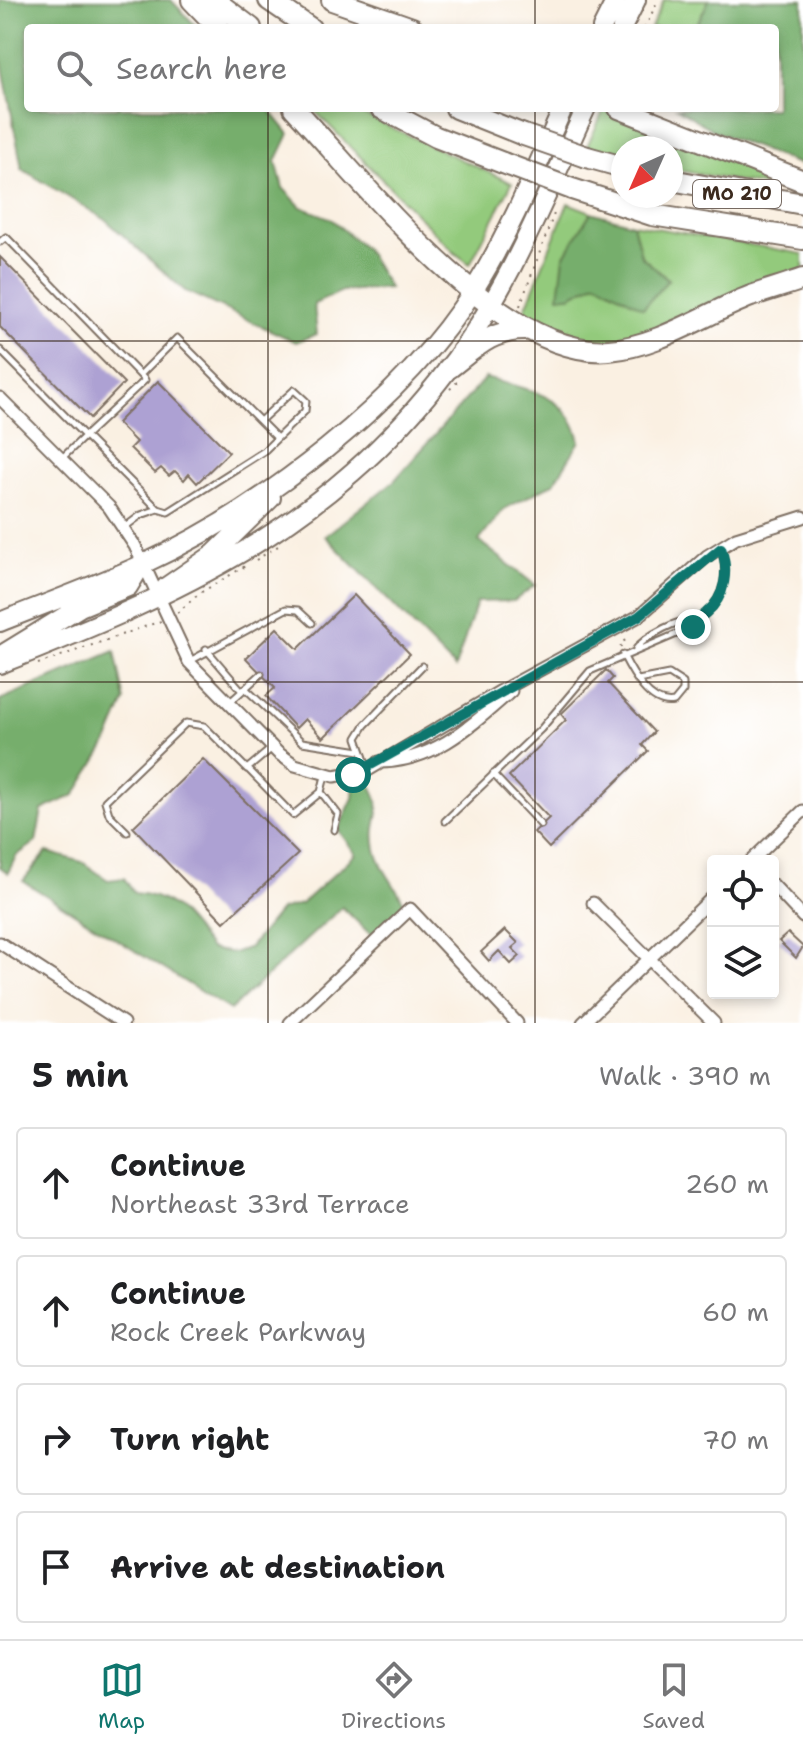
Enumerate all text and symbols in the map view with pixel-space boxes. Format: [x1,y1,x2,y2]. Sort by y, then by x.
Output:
search box [24,24,779,112]
icon: search [52,46,96,90]
text: Search here [116,48,287,89]
north arrow [611,136,683,208]
road number: MO 210 [693,180,781,208]
route end [675,609,711,645]
route start [335,757,371,793]
map controls [707,855,779,999]
button: locate [707,855,779,927]
button: layers [707,927,779,999]
text: 5 min [32,1052,129,1098]
text: Walk · 390 m [599,1058,771,1093]
text: Continue [110,1145,246,1186]
icon: ahead [34,1161,78,1205]
text: 260 m [685,1166,769,1201]
text: Northeast 33rd Terrace [110,1186,410,1221]
text: Continue [110,1273,246,1314]
icon: ahead [34,1289,78,1333]
text: 60 m [702,1294,769,1329]
text: Rock Creek Parkway [110,1314,366,1349]
icon: right [34,1417,78,1461]
text: Turn right [110,1419,269,1460]
text: 70 m [702,1422,769,1457]
icon: arrive [34,1545,78,1589]
text: Arrive at destination [110,1547,445,1588]
tab: Map [98,1658,145,1735]
tab: Directions [341,1658,446,1735]
tab: Saved [642,1658,705,1735]

